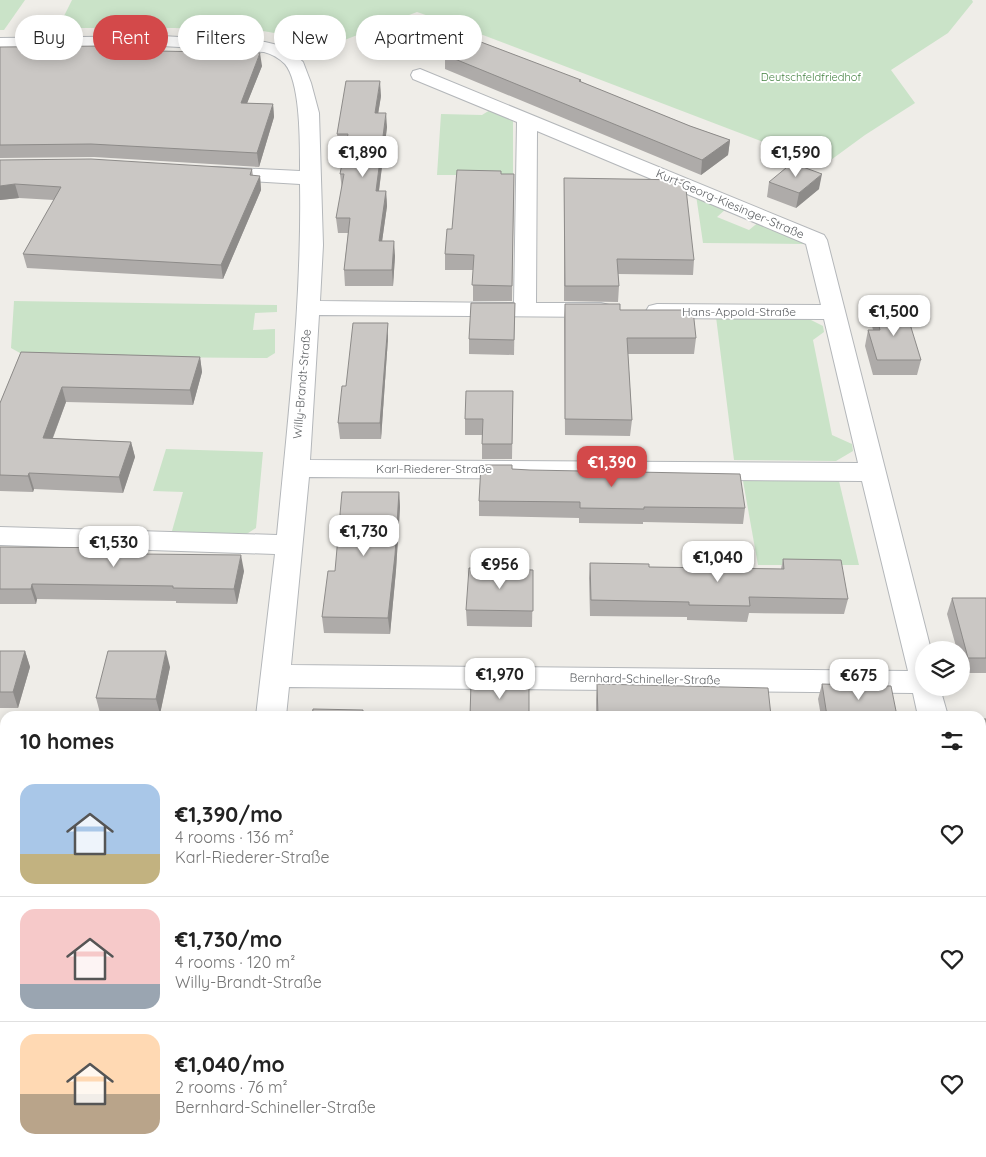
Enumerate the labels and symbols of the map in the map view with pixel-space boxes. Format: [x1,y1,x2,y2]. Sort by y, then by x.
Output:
park label: Deutschfeldfriedhof [761,70,861,84]
pin: €1,890 [322,136,404,178]
pin: €1,590 [755,136,837,178]
street label: Kurt-Georg-Kiesinger-Straße [654,165,807,242]
pin: €1,500 [853,294,935,337]
street label: Hans-Appold-Straße [682,304,796,319]
street label: Willy-Brandt-Straße [289,328,314,439]
pin: €1,390 [571,446,653,488]
street label: Karl-Riederer-Straße [376,461,492,476]
pin: €1,730 [323,514,405,557]
pin: €1,530 [73,526,155,568]
pin: €1,040 [677,540,759,583]
pin: €956 [470,548,530,590]
pin: €1,970 [459,658,541,700]
pin: €675 [829,658,889,701]
street label: Bernhard-Schineller-Straße [570,670,721,687]

